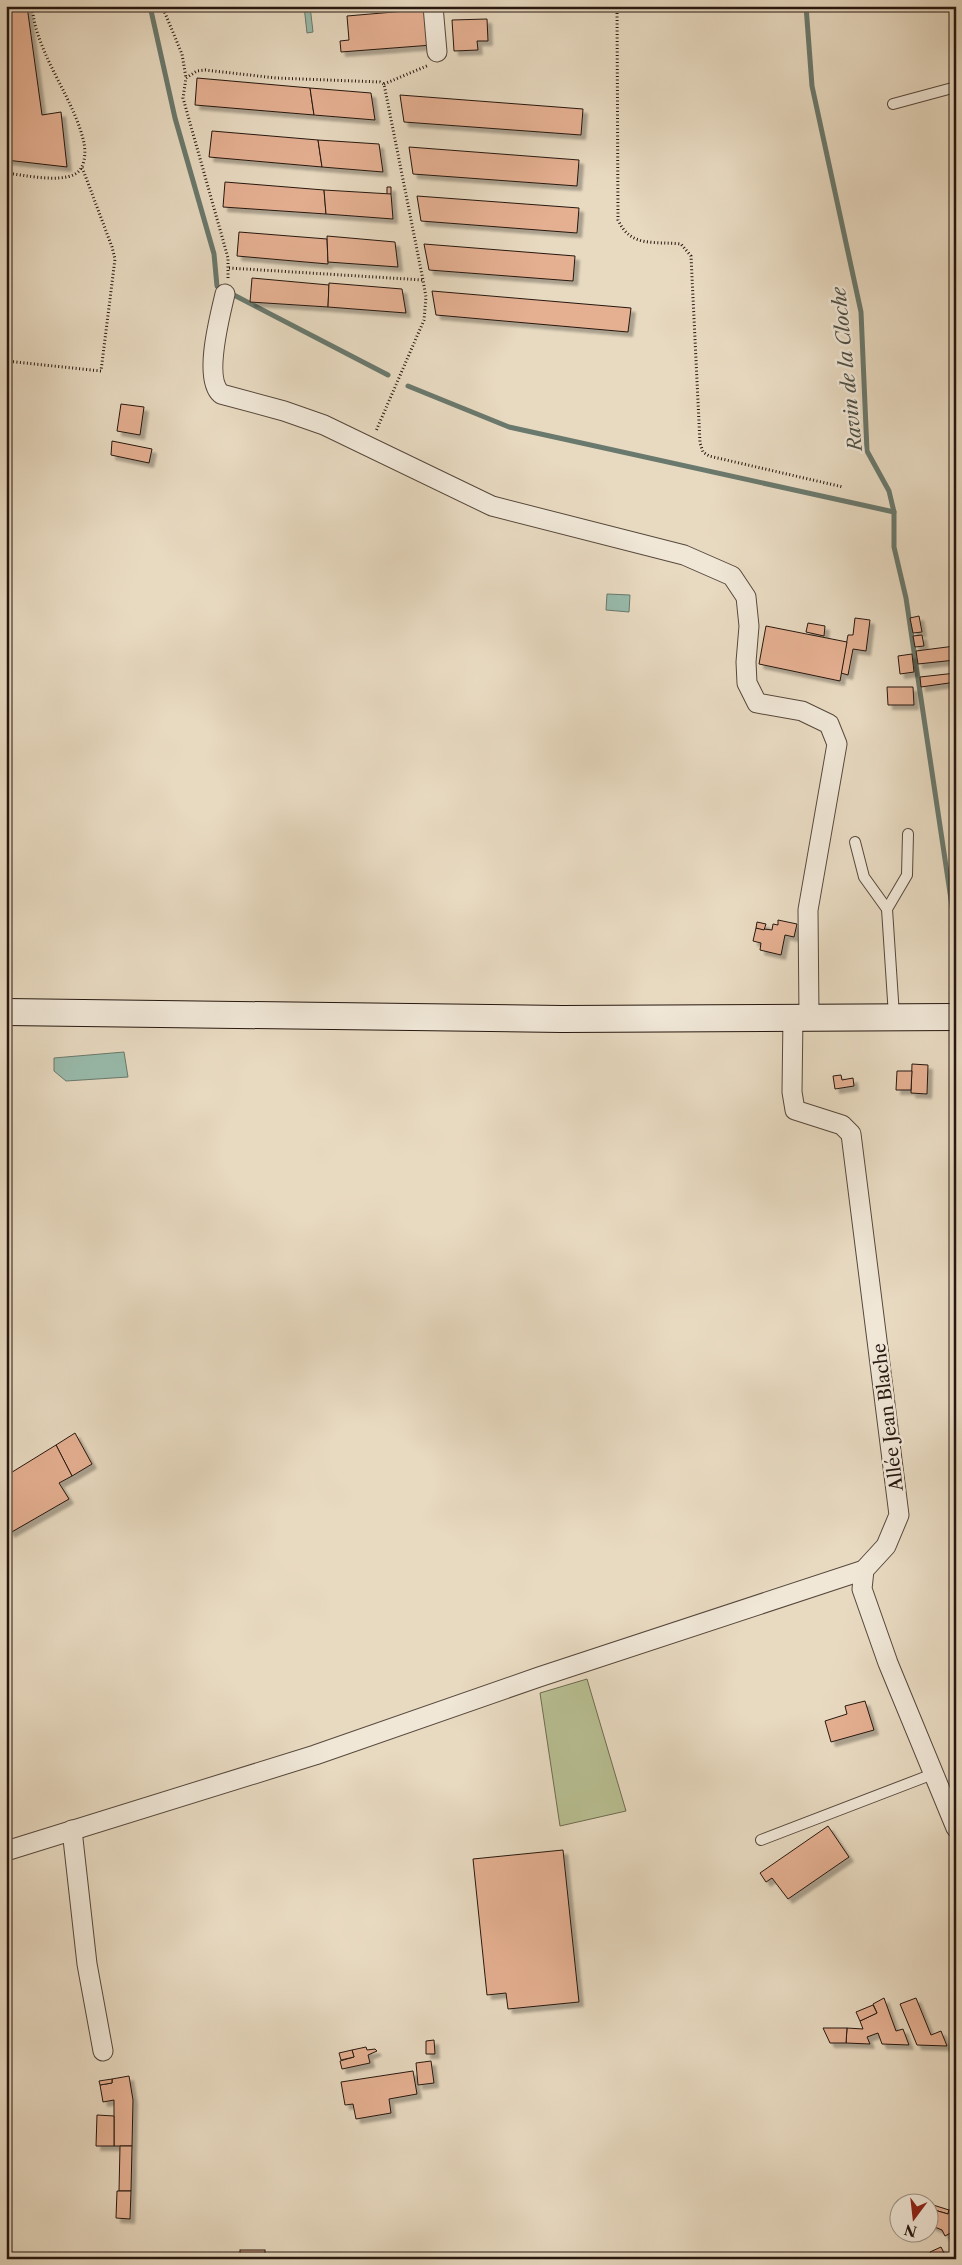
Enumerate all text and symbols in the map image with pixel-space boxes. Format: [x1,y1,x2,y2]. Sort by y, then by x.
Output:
water label: Ravin de la Cloche [827,285,867,454]
street label: Allée Jean Blache [868,1342,908,1493]
north arrow [890,2192,940,2242]
text: N [902,2220,919,2241]

